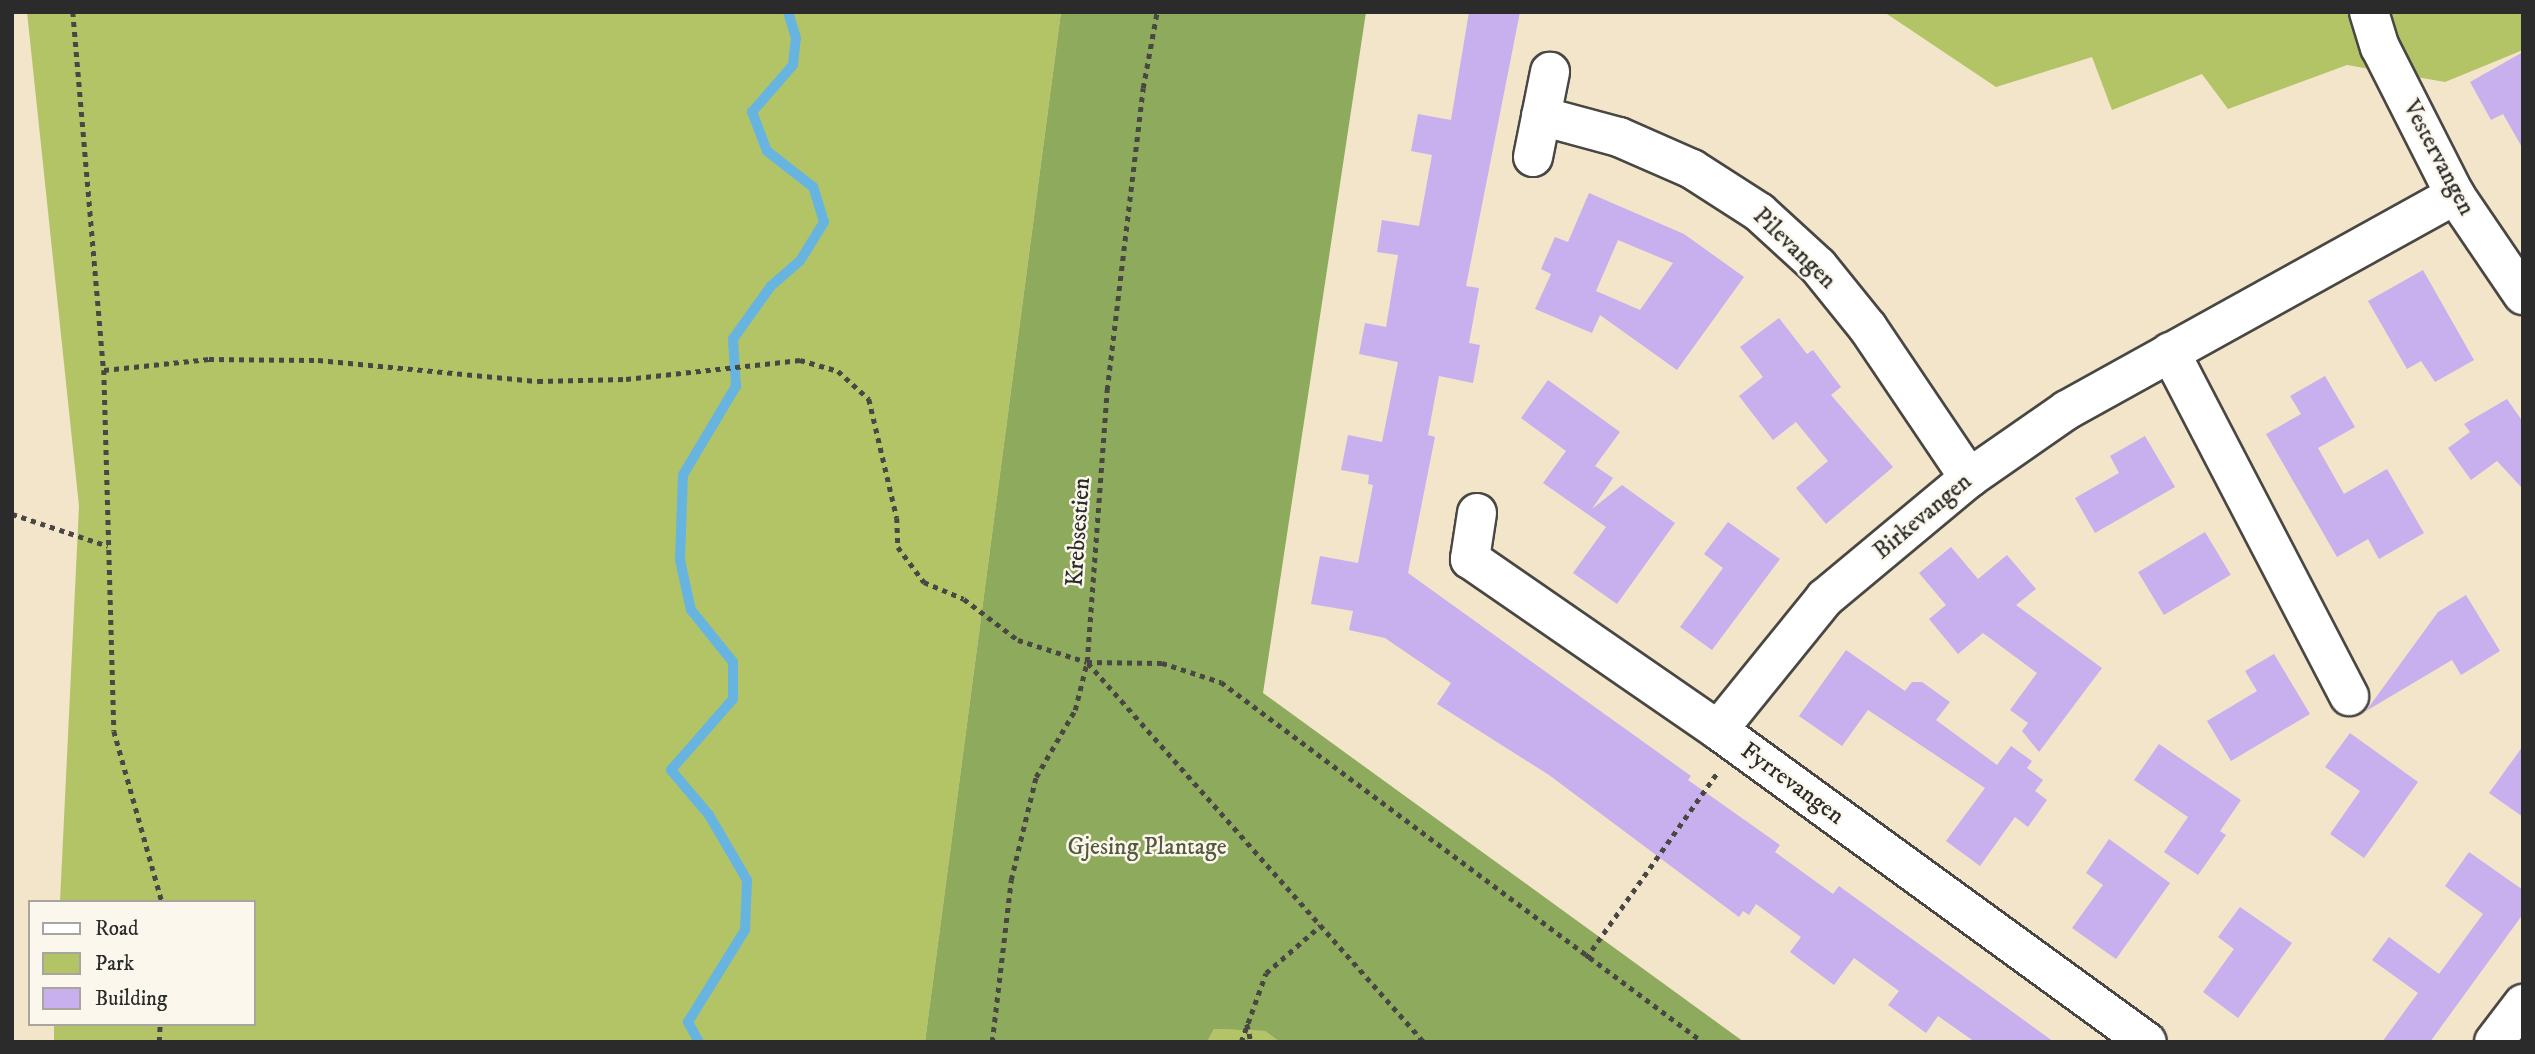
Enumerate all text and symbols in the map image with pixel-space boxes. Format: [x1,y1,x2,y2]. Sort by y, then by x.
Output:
street label: Vestervangen [2396,96,2480,220]
street label: Pilevangen [1746,202,1842,296]
street label: Birkevangen [1868,468,1978,566]
street label: Krebsestien [1061,476,1097,588]
street label: Fyrrevangen [1735,737,1849,831]
park label: Gjesing Plantage [1067,834,1227,862]
legend [28,900,256,1026]
text: Road [95,916,139,942]
text: Park [95,951,134,977]
text: Building [95,986,167,1012]

